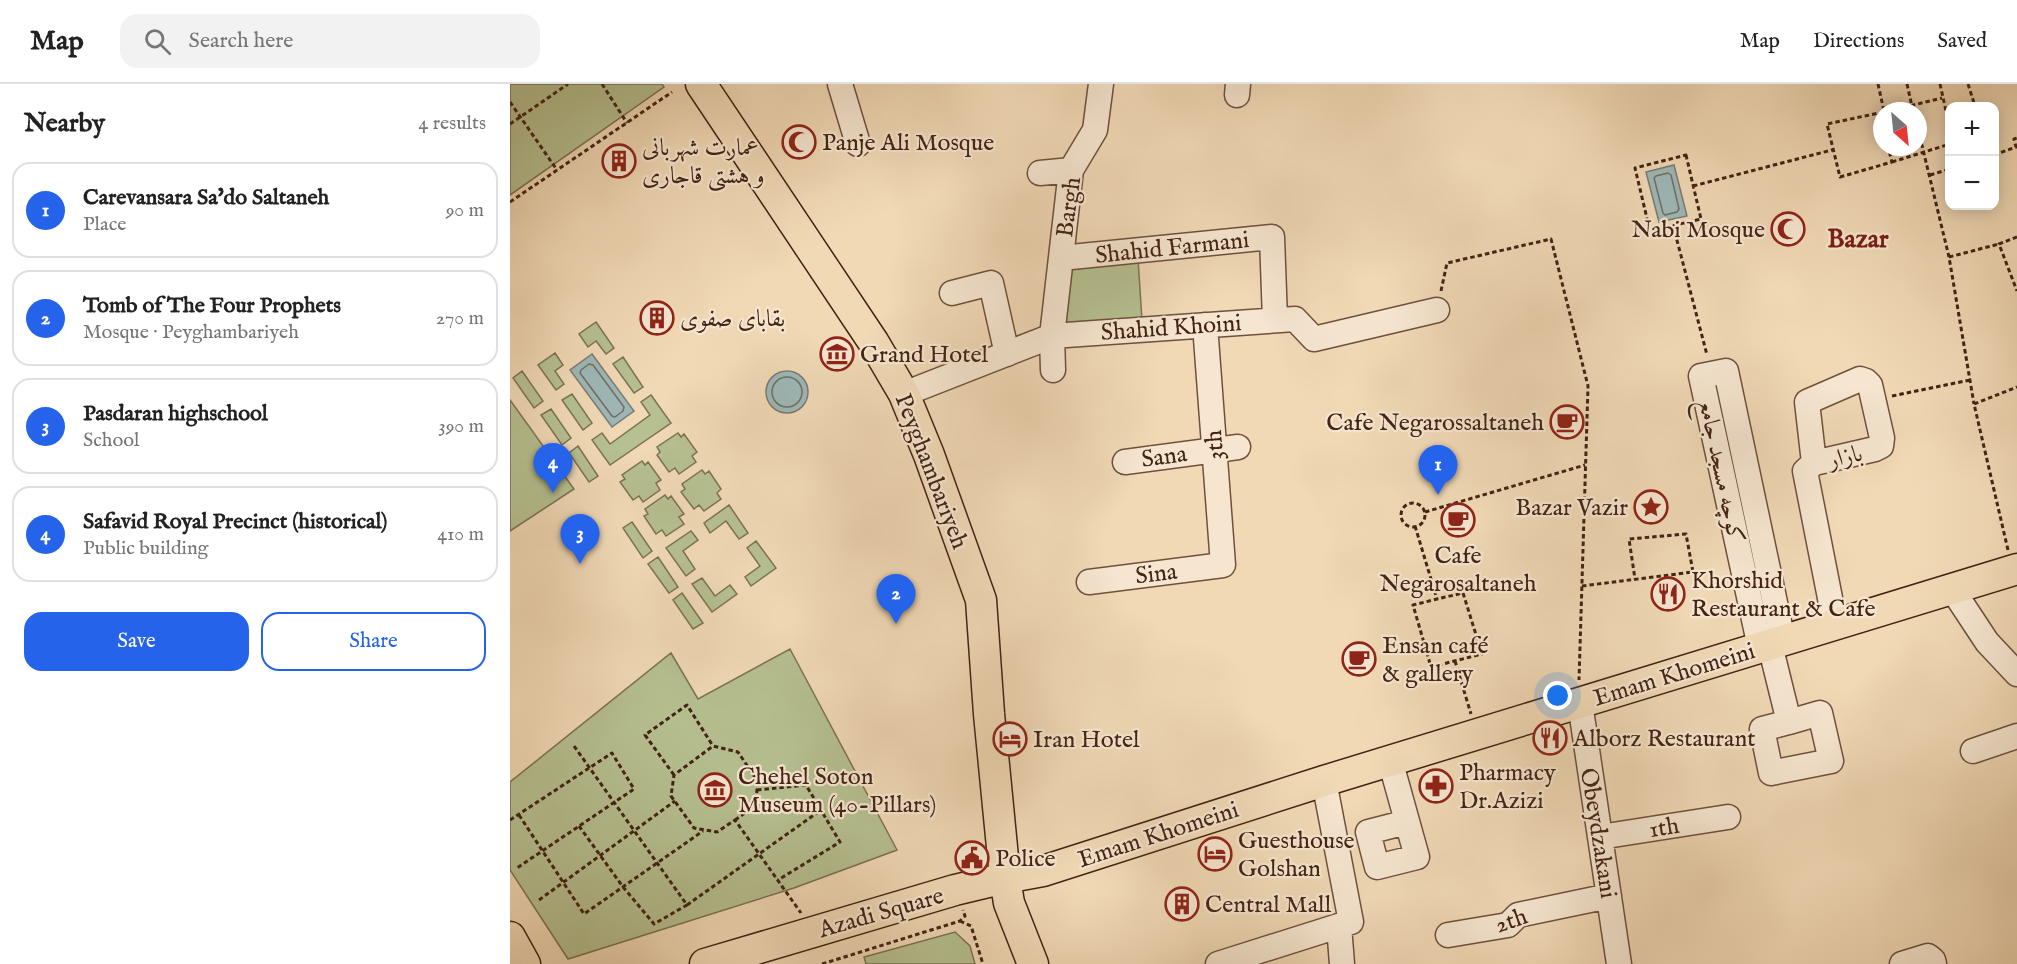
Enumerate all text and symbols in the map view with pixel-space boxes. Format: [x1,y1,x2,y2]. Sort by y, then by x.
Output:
search box [120,14,540,68]
text: Map [30,24,84,59]
icon: search [141,25,174,58]
text: Search here [189,27,293,55]
text: Map [1740,28,1780,55]
text: Directions [1813,28,1904,55]
text: Saved [1937,28,1987,55]
north arrow [1873,102,1927,156]
map controls [1945,102,1999,210]
button: + [1945,102,1999,156]
text: Nearby [24,107,105,140]
text: 4 results [419,111,486,136]
mosque icon: Panje Ali Mosque [781,124,817,160]
place label: Panje Ali Mosque [822,128,994,159]
place label: عمارت شهربانی و هشتی قاجاری [642,133,765,192]
building icon: عمارت شهربانی و هشتی قاجاری [601,143,637,179]
button: − [1945,156,1999,210]
street label: Bargh [1050,175,1089,239]
text: Carevansara Sa'do Saltaneh [83,184,329,212]
text: 1 [42,198,49,223]
text: 90 m [446,198,484,223]
mosque icon: Nabi Mosque [1770,211,1806,247]
text: Place [83,212,126,237]
place label: Nabi Mosque [1631,215,1765,246]
district label: Bazar [1827,223,1889,256]
street label: Shahid Farmani [1094,225,1251,272]
text: Tomb of The Four Prophets [83,292,341,320]
building icon: بقابای صفوی [639,300,675,336]
place label: بقابای صفوی [680,304,785,335]
text: 2 [41,306,50,331]
text: 270 m [436,306,484,331]
street label: Shahid Khoini [1100,308,1243,349]
text: Mosque · Peyghambariyeh [83,320,299,345]
museum icon: Grand Hotel [819,336,855,372]
place label: Grand Hotel [860,340,989,371]
street label: Peyghambariyeh [887,389,975,554]
street label: کوچه مسجد جامع [1685,396,1751,547]
text: Pasdaran highschool [83,400,268,428]
cafe icon: Cafe Negarossaltaneh [1549,404,1585,440]
place label: Cafe Negarossaltaneh [1326,408,1544,439]
text: 3 [42,414,49,439]
text: 390 m [438,414,484,439]
text: School [83,428,139,453]
street label: 3th [1199,429,1232,461]
street label: بازار [1823,438,1866,477]
street label: Sana [1139,439,1190,476]
pin: 4 [534,444,573,493]
pin: 1 [1418,446,1458,495]
place icon: Bazar Vazir [1633,489,1669,525]
place label: Bazar Vazir [1515,493,1628,524]
cafe icon: Cafe Negarosaltaneh [1440,502,1476,538]
text: Safavid Royal Precinct (historical) [83,508,387,536]
pin: 3 [560,514,600,564]
text: 4 [41,522,50,547]
text: 410 m [437,522,484,547]
text: Public building [83,536,208,561]
place label: Cafe Negarosaltaneh [1380,541,1537,600]
street label: Sina [1134,556,1179,592]
place label: Khorshid Restaurant & Cafe [1691,566,1875,625]
pin: 2 [876,574,916,624]
restaurant icon: Khorshid Restaurant & Cafe [1650,576,1686,612]
button: Save [24,612,249,671]
button: Share [261,612,486,671]
place label: Ensan café & gallery [1382,631,1489,690]
street label: Emam Khomeini [1590,636,1759,715]
cafe icon: Ensan café & gallery [1341,641,1377,677]
your location [1543,681,1572,710]
restaurant icon: Alborz Restaurant [1532,720,1568,756]
hotel icon: Iran Hotel [992,721,1028,757]
place label: Alborz Restaurant [1572,724,1755,755]
place label: Iran Hotel [1033,725,1140,756]
place label: Pharmacy Dr.Azizi [1459,758,1556,817]
place label: Chehel Soton Museum (40-Pillars) [738,762,936,821]
street label: Obeydzakani [1572,766,1623,901]
pharmacy icon: Pharmacy Dr.Azizi [1418,768,1454,804]
museum icon: Chehel Soton Museum (40-Pillars) [697,772,733,808]
street label: Emam Khomeini [1074,795,1243,876]
street label: 1th [1647,811,1682,846]
place label: Guesthouse Golshan [1238,826,1355,885]
hotel icon: Guesthouse Golshan [1197,836,1233,872]
public building icon: Police [954,840,990,876]
place label: Police [995,844,1055,875]
street label: Azadi Square [814,881,948,946]
building icon: Central Mall [1164,886,1200,922]
place label: Central Mall [1205,890,1332,921]
street label: 2th [1491,901,1532,941]

